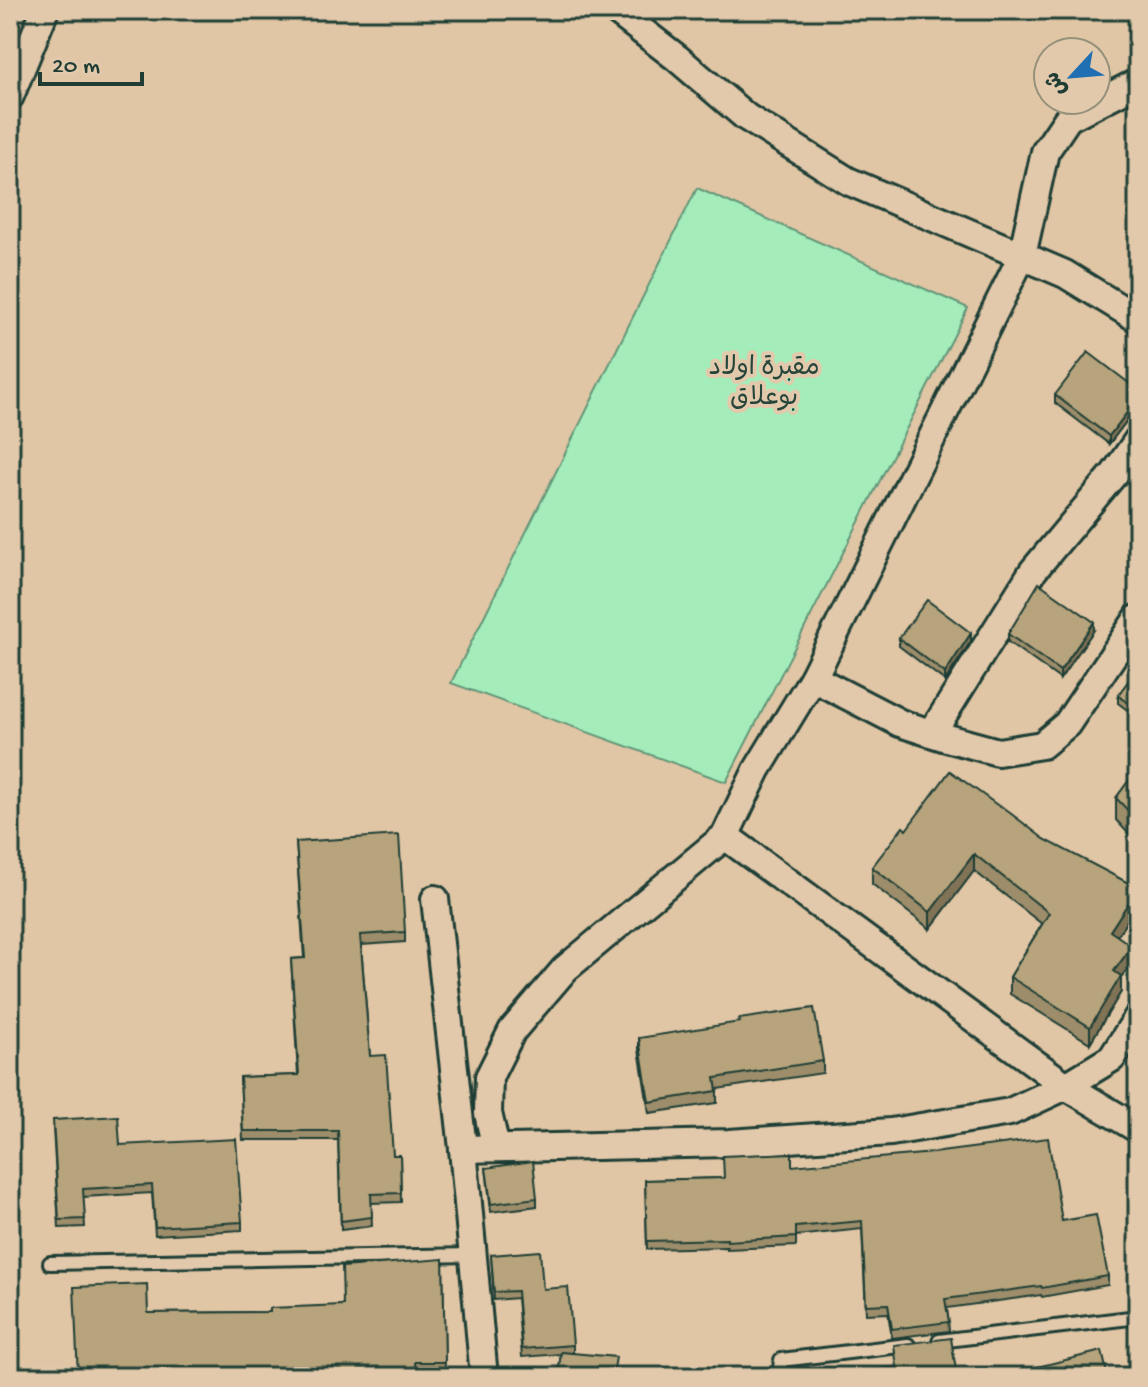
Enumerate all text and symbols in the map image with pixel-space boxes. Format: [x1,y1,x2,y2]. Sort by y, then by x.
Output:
scale bar [40,36,142,86]
north arrow [1032,36,1112,116]
text: 20 m [52,53,100,82]
text: ش [1041,66,1075,100]
park label: مقبرة اولاد بوعلاق [708,354,820,415]

